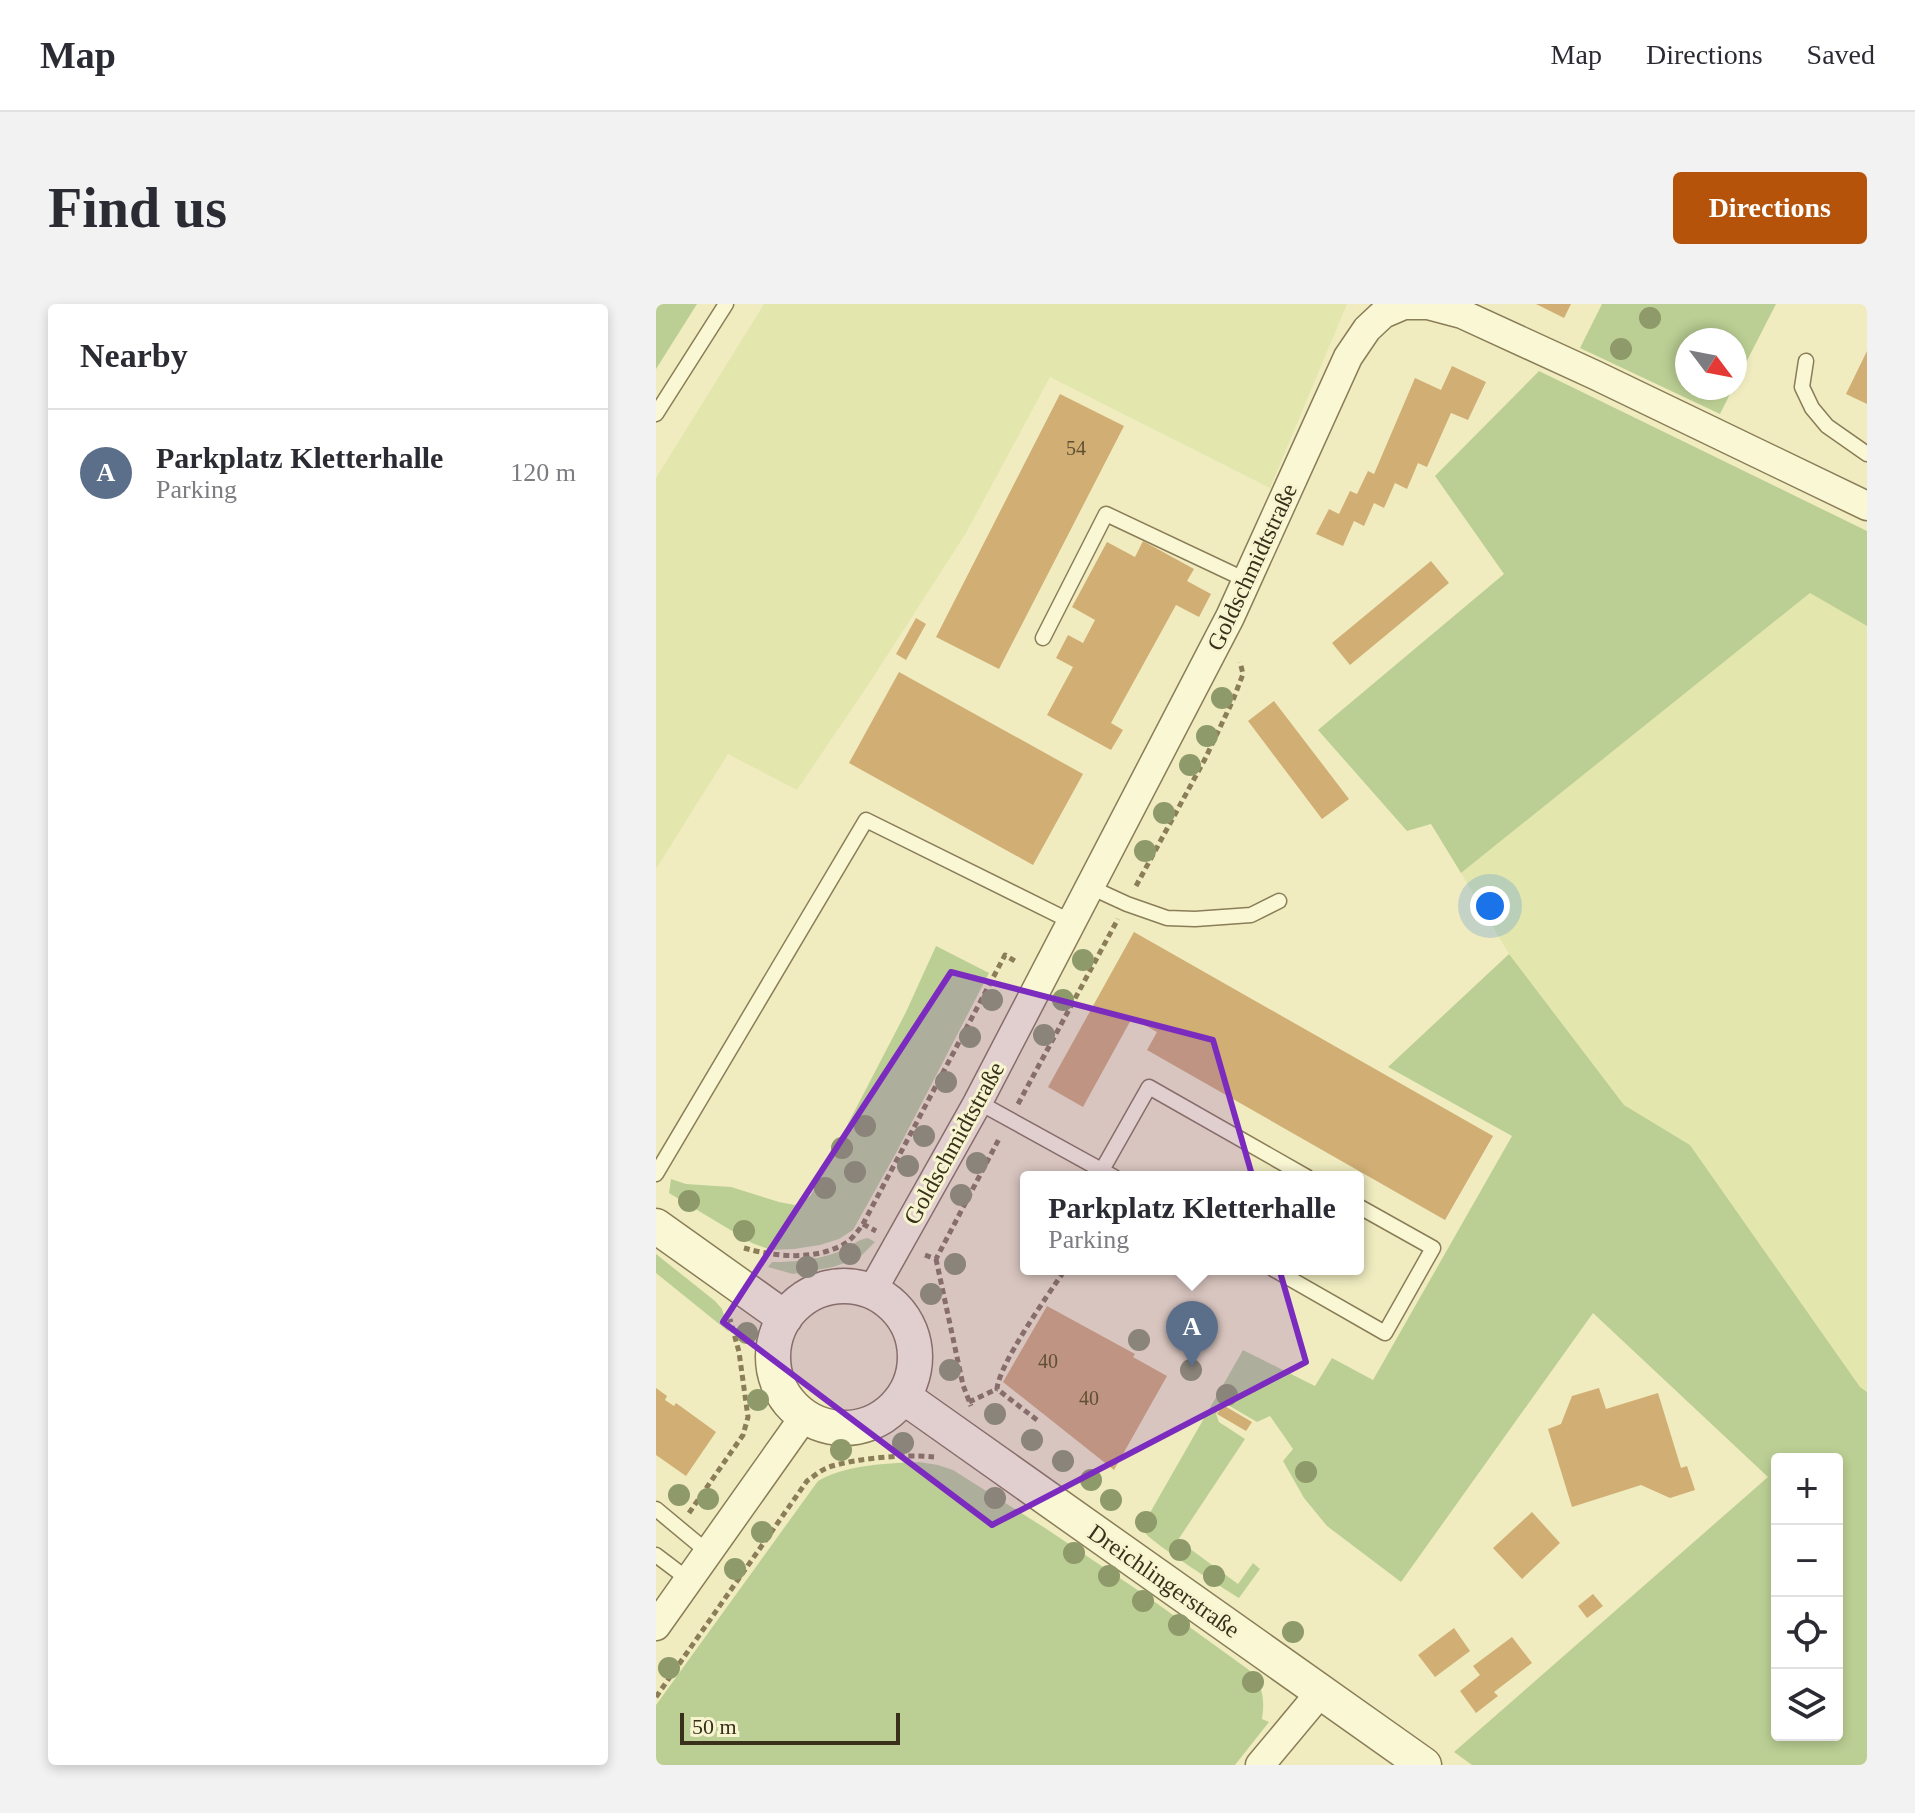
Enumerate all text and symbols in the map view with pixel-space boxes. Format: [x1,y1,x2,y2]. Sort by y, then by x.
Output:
text: Map [40,34,116,76]
text: Map [1551,39,1602,70]
text: Directions [1646,39,1763,70]
text: Saved [1807,39,1875,70]
button: Directions [1673,172,1867,244]
text: Find us [48,177,227,239]
north arrow [1675,328,1747,400]
text: Nearby [80,337,188,374]
house number: 54 [1066,437,1086,459]
text: Parkplatz Kletterhalle [156,441,443,474]
text: A [97,458,115,487]
text: 120 m [510,458,576,487]
text: Parking [156,475,237,504]
street label: Goldschmidtstraße [1202,479,1302,655]
your location [1470,886,1510,926]
street label: Goldschmidtstraße [899,1057,1009,1229]
popup [1020,1171,1364,1275]
text: Parkplatz Kletterhalle [1048,1191,1336,1224]
text: Parking [1048,1225,1129,1254]
pin: A [1166,1301,1218,1367]
house number: 40 [1038,1350,1058,1372]
house number: 40 [1079,1387,1099,1409]
map controls [1771,1453,1843,1741]
button: + [1771,1453,1843,1525]
street label: Dreichlingerstraße [1083,1519,1245,1643]
button: − [1771,1525,1843,1597]
button: locate [1771,1597,1843,1669]
button: layers [1771,1669,1843,1741]
scale bar [680,1709,900,1745]
text: 50 m [692,1714,737,1739]

